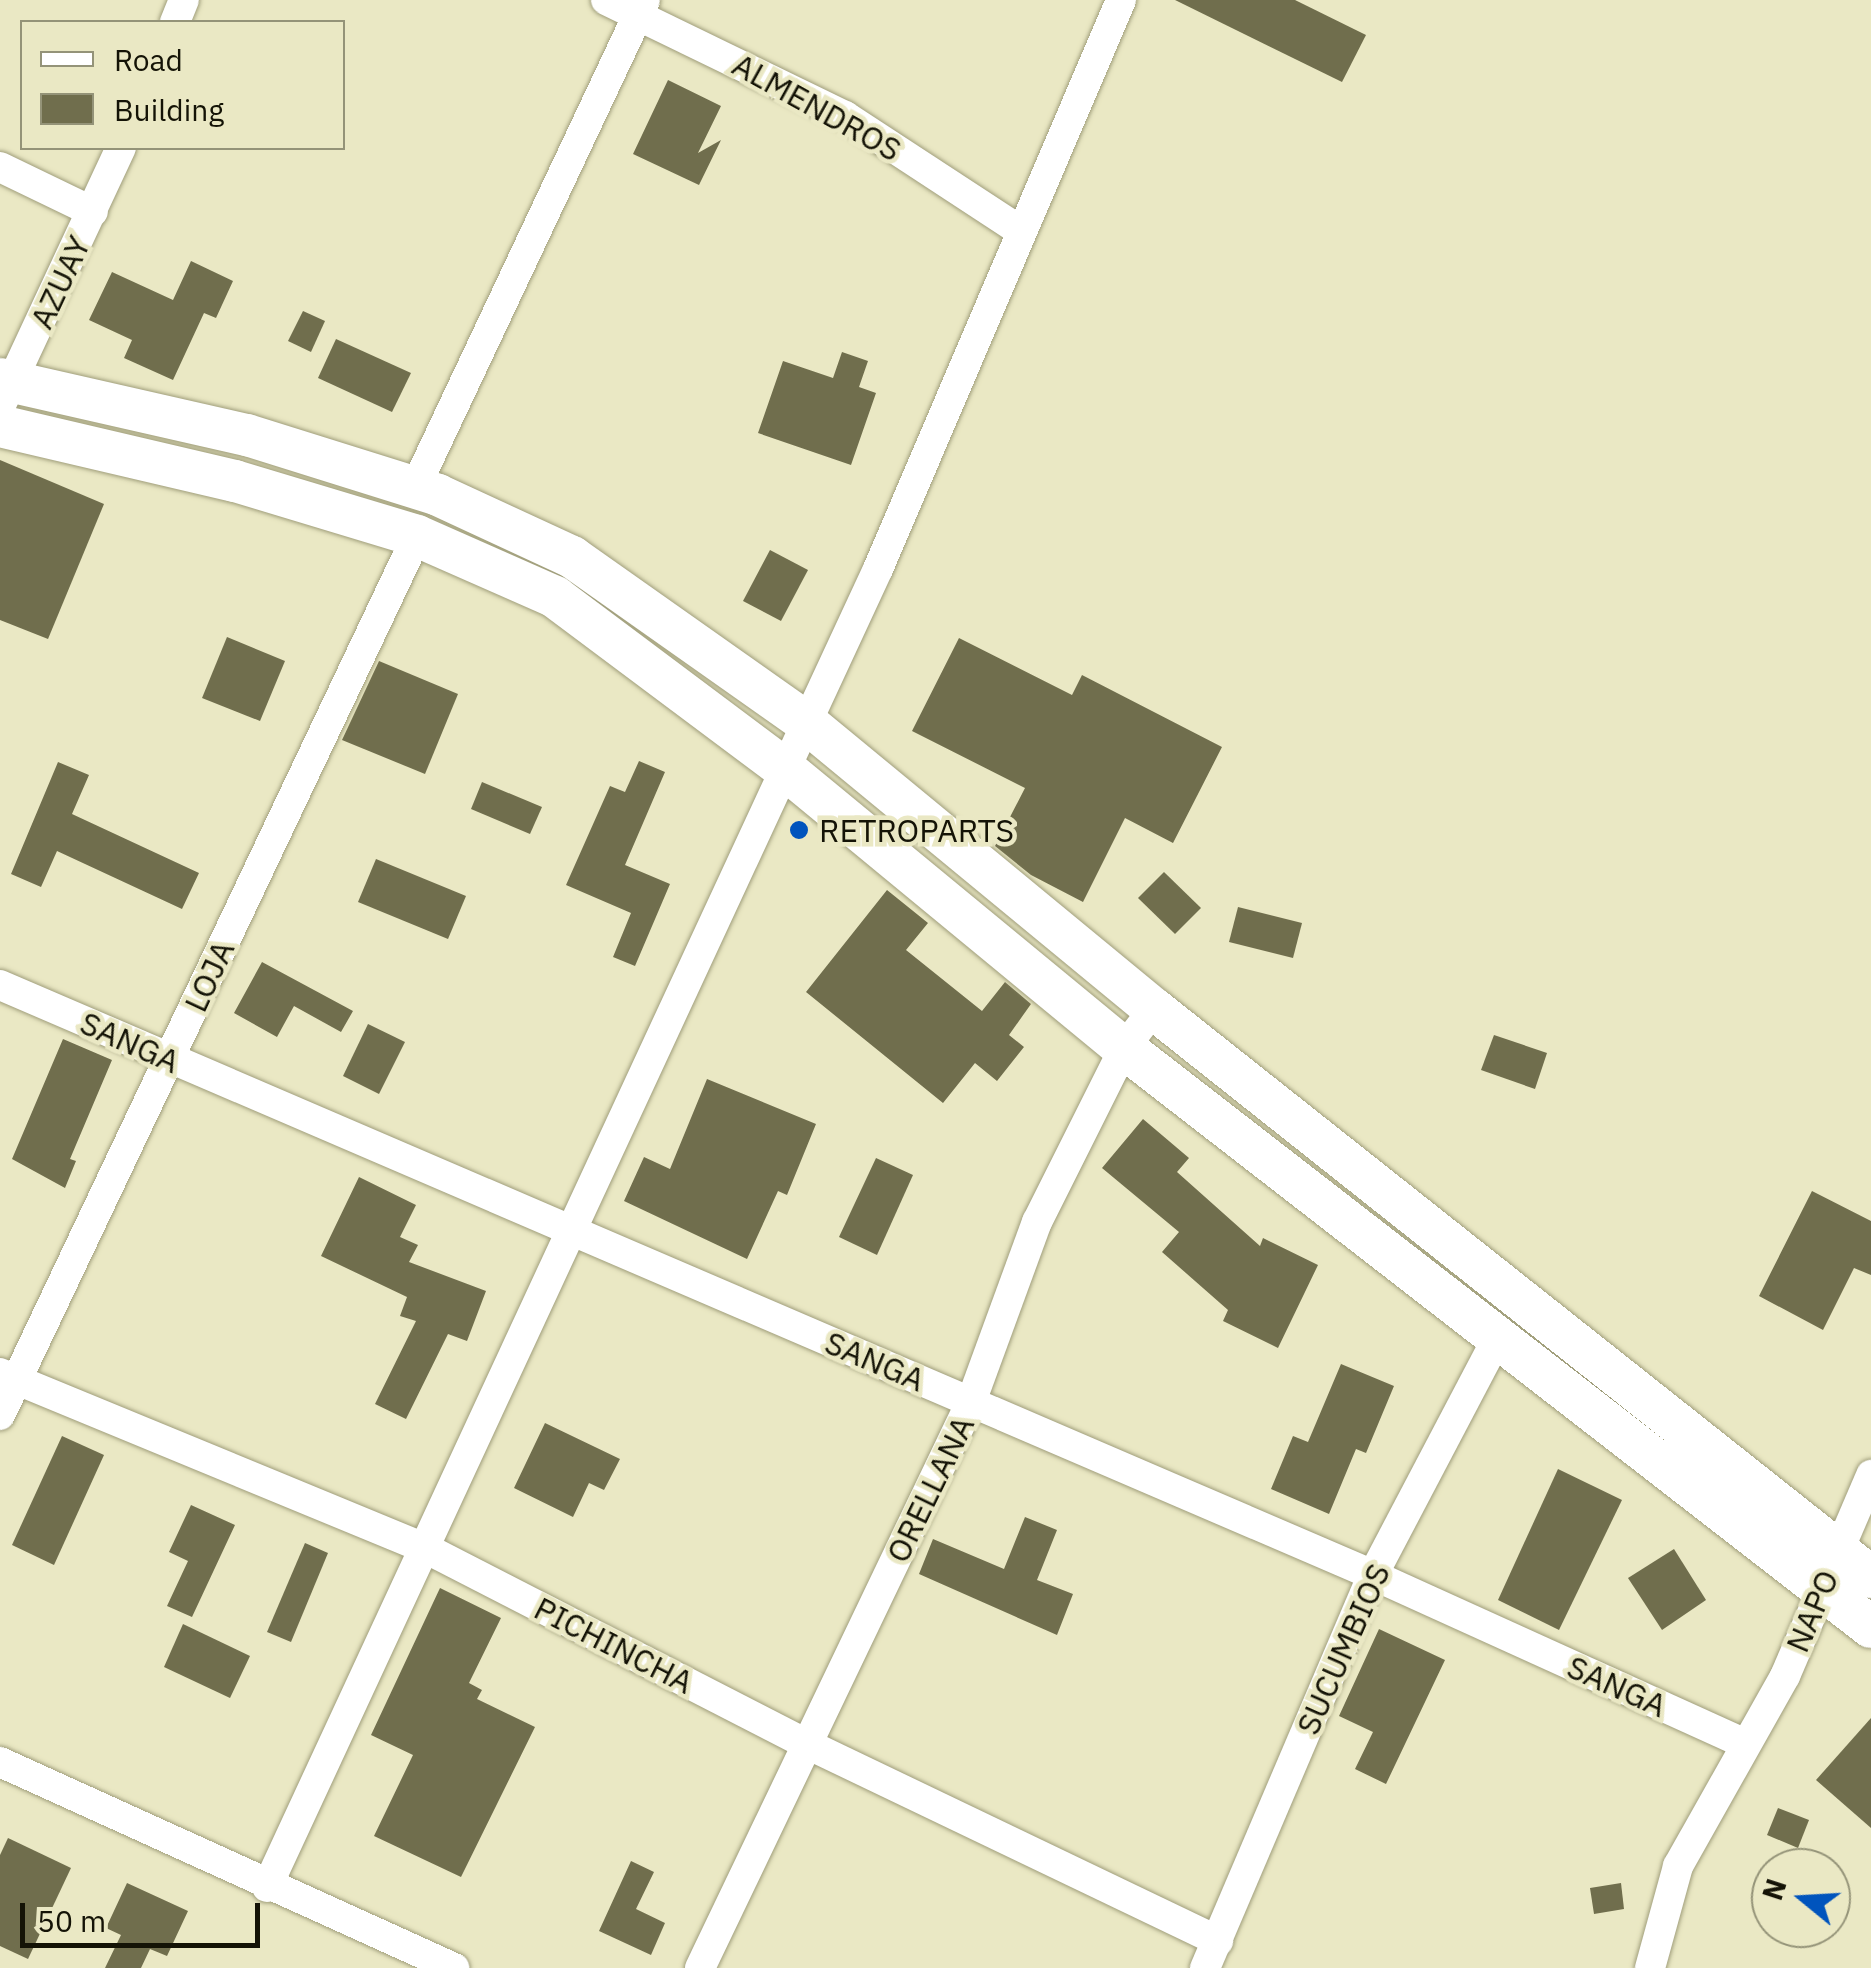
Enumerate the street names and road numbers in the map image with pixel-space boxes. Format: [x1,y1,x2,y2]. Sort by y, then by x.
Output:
street label: ALMENDROS [726,45,908,169]
street label: AZUAY [22,229,98,335]
street label: LOJA [176,934,242,1018]
street label: SANGA [74,1003,186,1081]
street label: SANGA [819,1323,931,1399]
street label: ORELLANA [878,1410,982,1568]
street label: SUCUMBIOS [1288,1558,1398,1740]
street label: NAPO [1778,1564,1846,1658]
street label: PICHINCHA [528,1589,700,1701]
street label: SANGA [1561,1647,1673,1725]

